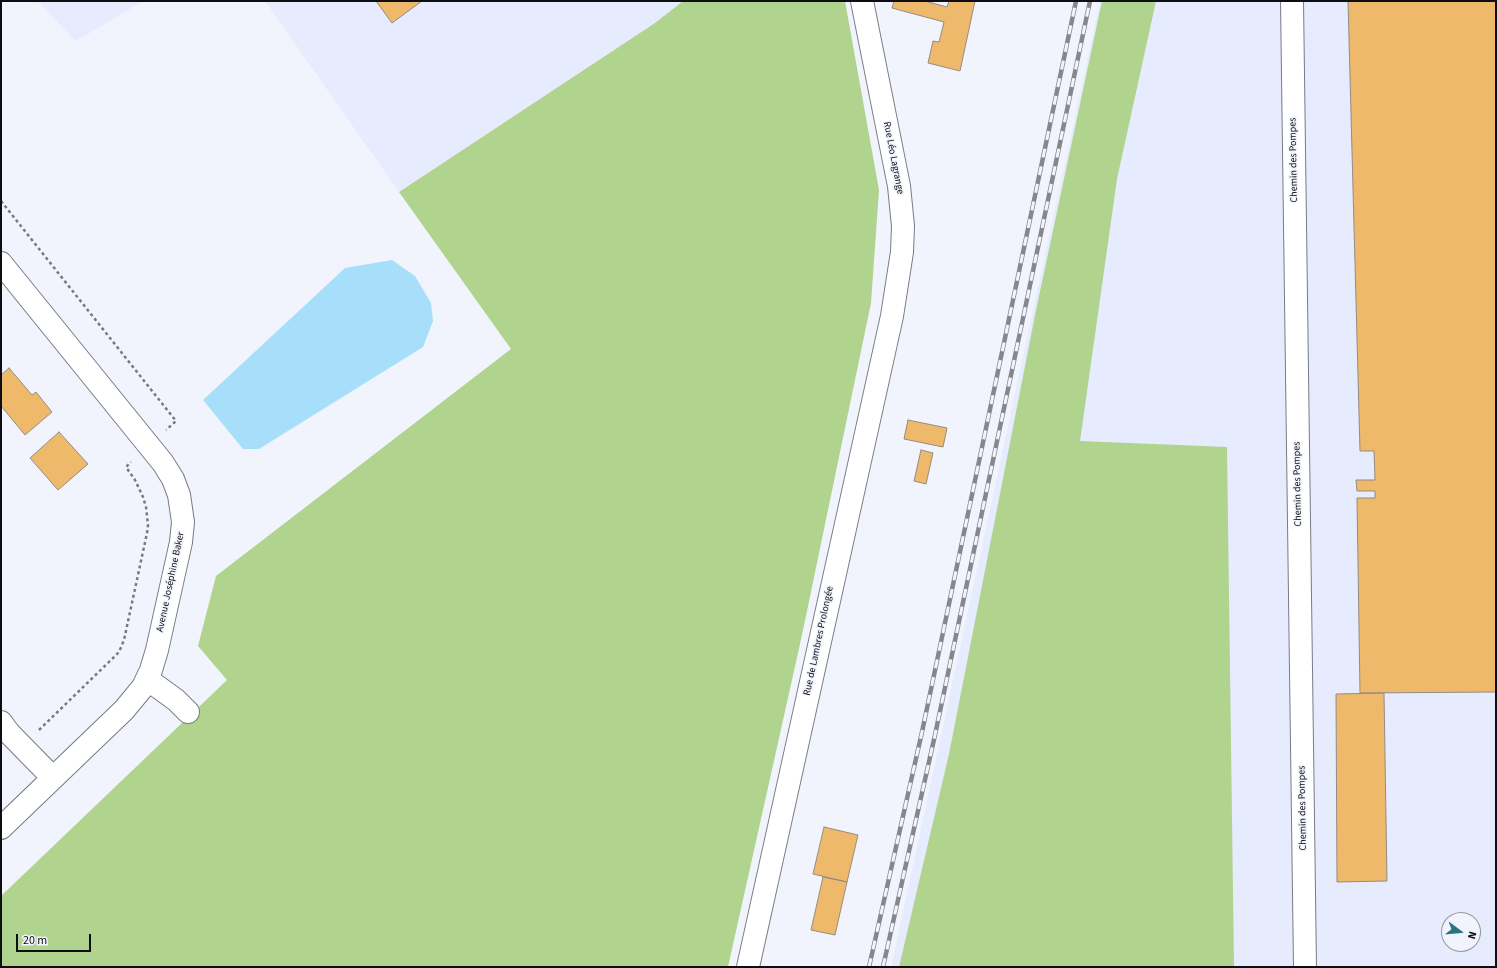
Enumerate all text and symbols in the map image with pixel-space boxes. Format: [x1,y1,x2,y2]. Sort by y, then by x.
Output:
street label: Chemin des Pompes [1287,117,1301,203]
street label: Rue Léo Lagrange [880,121,906,195]
street label: Chemin des Pompes [1291,441,1305,527]
street label: Avenue Joséphine Baker [155,531,187,633]
street label: Rue de Lambres Prolongée [802,585,836,697]
street label: Chemin des Pompes [1296,765,1310,851]
north arrow [1441,912,1481,952]
scale bar [18,926,93,952]
text: N [1464,930,1480,941]
text: 20 m [23,932,47,949]

